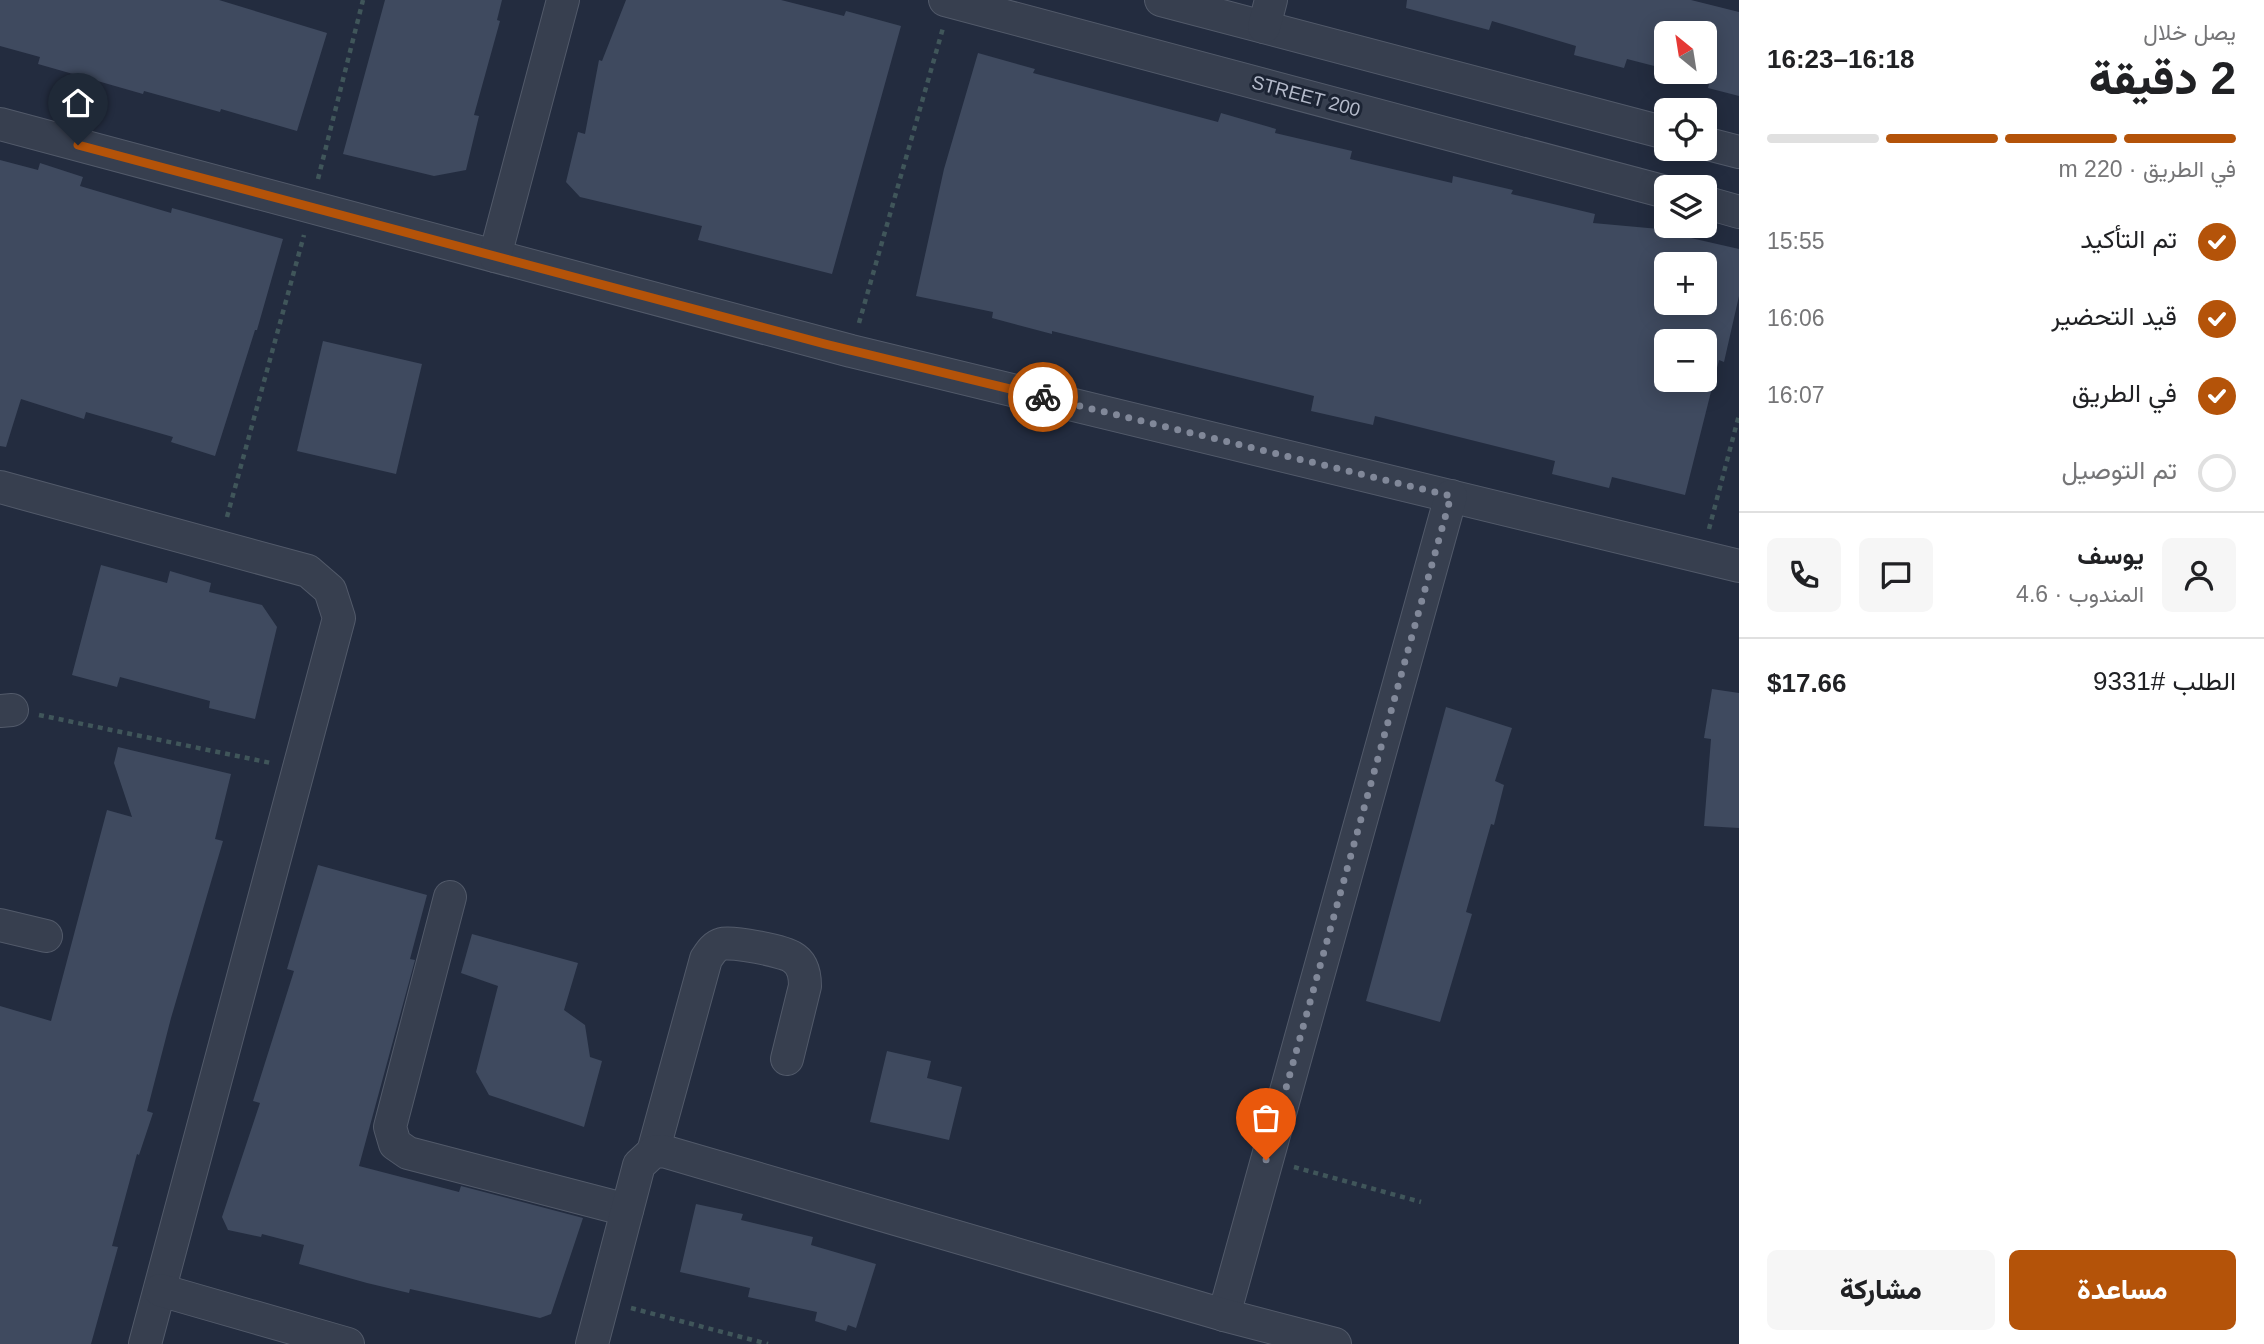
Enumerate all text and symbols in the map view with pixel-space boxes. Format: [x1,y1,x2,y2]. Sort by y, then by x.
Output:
text: يصل خلال [2143,19,2236,45]
north arrow [1654,21,1717,84]
map controls [1654,21,1717,392]
text: 16:18–16:23 [1767,44,1914,74]
text: 2 دقيقة [2089,52,2236,104]
street label: STREET 200 [1249,71,1363,121]
pin [48,73,108,145]
icon: home [59,84,97,122]
button: locate [1654,98,1717,161]
text: في الطريق · 220 m [2059,156,2236,182]
button: layers [1654,175,1717,238]
icon: check [2198,223,2236,261]
text: تم التأكيد [2080,224,2177,254]
text: 15:55 [1767,228,1825,254]
button: + [1654,252,1717,315]
icon: check [2198,300,2236,338]
text: قيد التحضير [2051,301,2177,331]
text: 16:06 [1767,305,1825,331]
button: − [1654,329,1717,392]
courier [1008,362,1078,432]
icon: check [2198,377,2236,415]
icon: bike [1024,378,1062,416]
text: في الطريق [2072,378,2177,408]
text: 16:07 [1767,382,1825,408]
text: تم التوصيل [2061,455,2177,485]
button: phone [1767,538,1841,612]
button: chat [1859,538,1933,612]
button: person [2162,538,2236,612]
text: يوسف [2077,540,2144,570]
text: المندوب · 4.6 [2016,581,2144,607]
text: الطلب #9331 [2093,666,2236,696]
text: $17.66 [1767,668,1847,698]
pin [1236,1088,1296,1160]
icon: bag [1247,1099,1285,1137]
button: مشاركة [1767,1250,1995,1330]
button: مساعدة [2009,1250,2236,1330]

